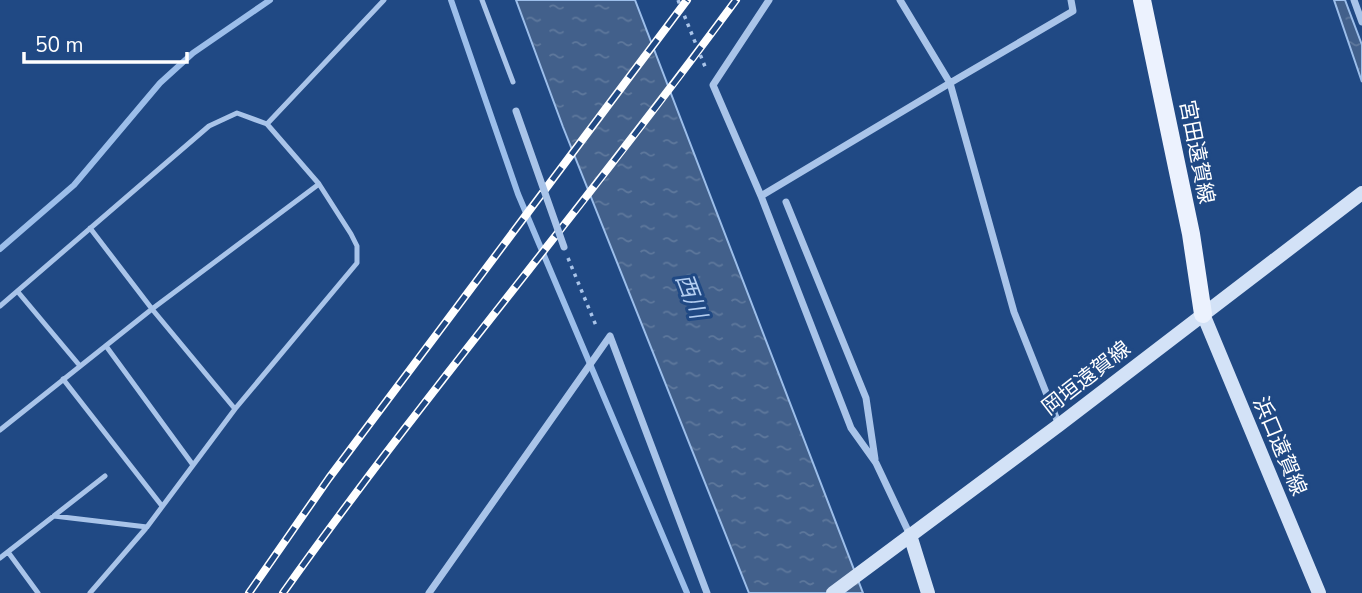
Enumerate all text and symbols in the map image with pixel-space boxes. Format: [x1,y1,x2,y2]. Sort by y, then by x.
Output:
scale bar [24,21,187,65]
text: 50 m [35,31,84,59]
street label: 宮田遠賀線 [1173,98,1221,206]
water label: 西川 [668,269,715,326]
street label: 岡垣遠賀線 [1036,335,1136,421]
street label: 浜口遠賀線 [1247,392,1313,500]

